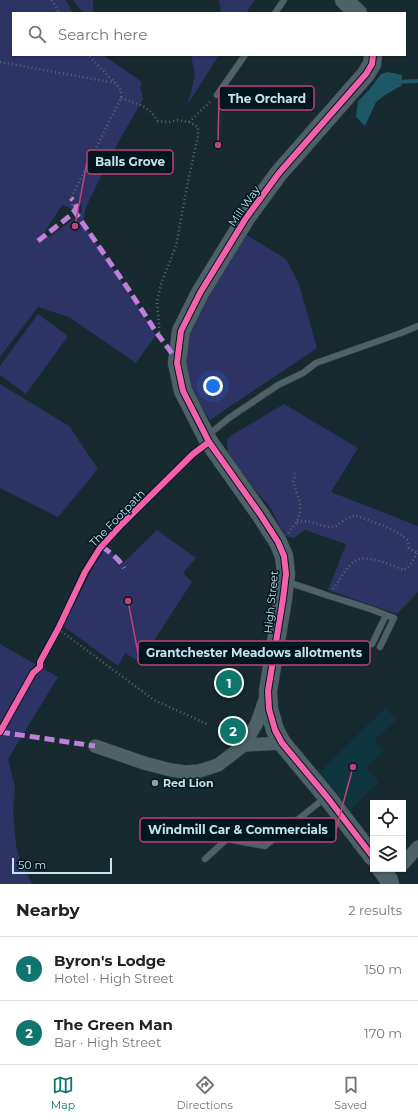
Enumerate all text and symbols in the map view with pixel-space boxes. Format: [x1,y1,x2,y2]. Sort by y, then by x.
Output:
search box [12,12,406,56]
icon: search [26,23,48,45]
text: Search here [58,25,147,44]
callout: The Orchard [219,86,314,110]
text: The Orchard [228,91,306,106]
callout: Balls Grove [87,150,173,174]
text: Balls Grove [95,154,165,169]
street label: Mill Way [225,183,263,229]
your location [203,376,223,396]
street label: The Footpath [86,486,148,550]
street label: High Street [261,569,281,634]
callout: Grantchester Meadows allotments [138,641,370,665]
text: Grantchester Meadows allotments [146,645,363,660]
pin: 1 [216,668,242,698]
pin: 2 [220,716,246,746]
place label: Red Lion [163,776,214,790]
marker: Red Lion [150,778,160,788]
map controls [370,800,406,872]
button: locate [370,800,406,836]
callout: Windmill Car & Commercials [140,818,336,842]
text: Windmill Car & Commercials [148,822,329,837]
button: layers [370,836,406,872]
scale bar [12,856,112,875]
text: 50 m [18,858,46,872]
text: Nearby [16,900,80,920]
text: 2 results [348,902,402,918]
text: Byron's Lodge [54,951,166,970]
text: 1 [26,961,32,977]
text: 150 m [364,961,402,977]
text: Hotel · High Street [54,970,174,986]
text: The Green Man [54,1015,173,1034]
text: 2 [25,1025,33,1041]
text: 170 m [364,1025,402,1041]
text: Bar · High Street [54,1034,161,1050]
tab: Map [51,1074,75,1112]
tab: Directions [177,1074,233,1112]
tab: Saved [334,1074,367,1112]

